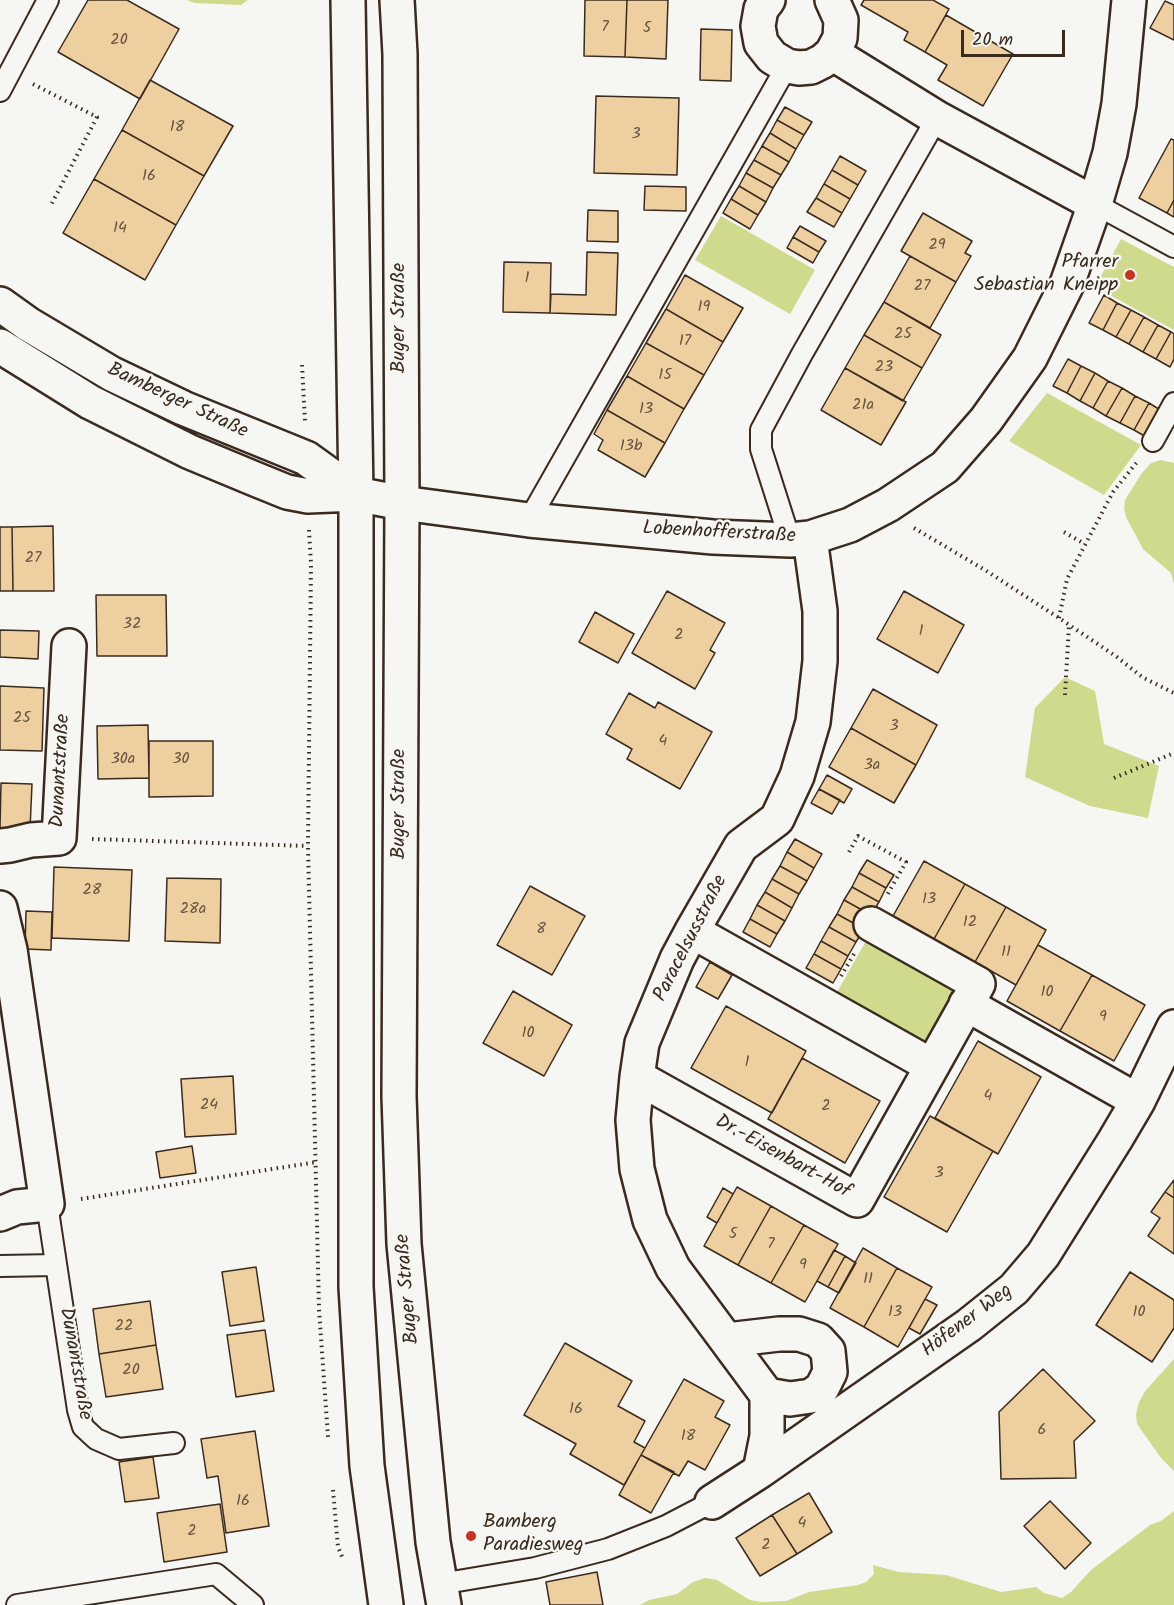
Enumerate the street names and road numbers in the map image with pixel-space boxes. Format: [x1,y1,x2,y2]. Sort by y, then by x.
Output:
street label: Buger Straße [389,263,413,373]
street label: Bamberger Straße [103,359,251,445]
street label: Lobenhofferstraße [642,518,796,550]
street label: Dunantstraße [47,713,77,829]
street label: Buger Straße [389,749,413,859]
street label: Paracelsusstraße [650,872,734,1006]
street label: Dr.-Eisenbart-Hof [710,1111,854,1205]
street label: Buger Straße [392,1233,426,1345]
street label: Höfener Weg [918,1280,1018,1364]
street label: Dunantstraße [52,1306,96,1422]

